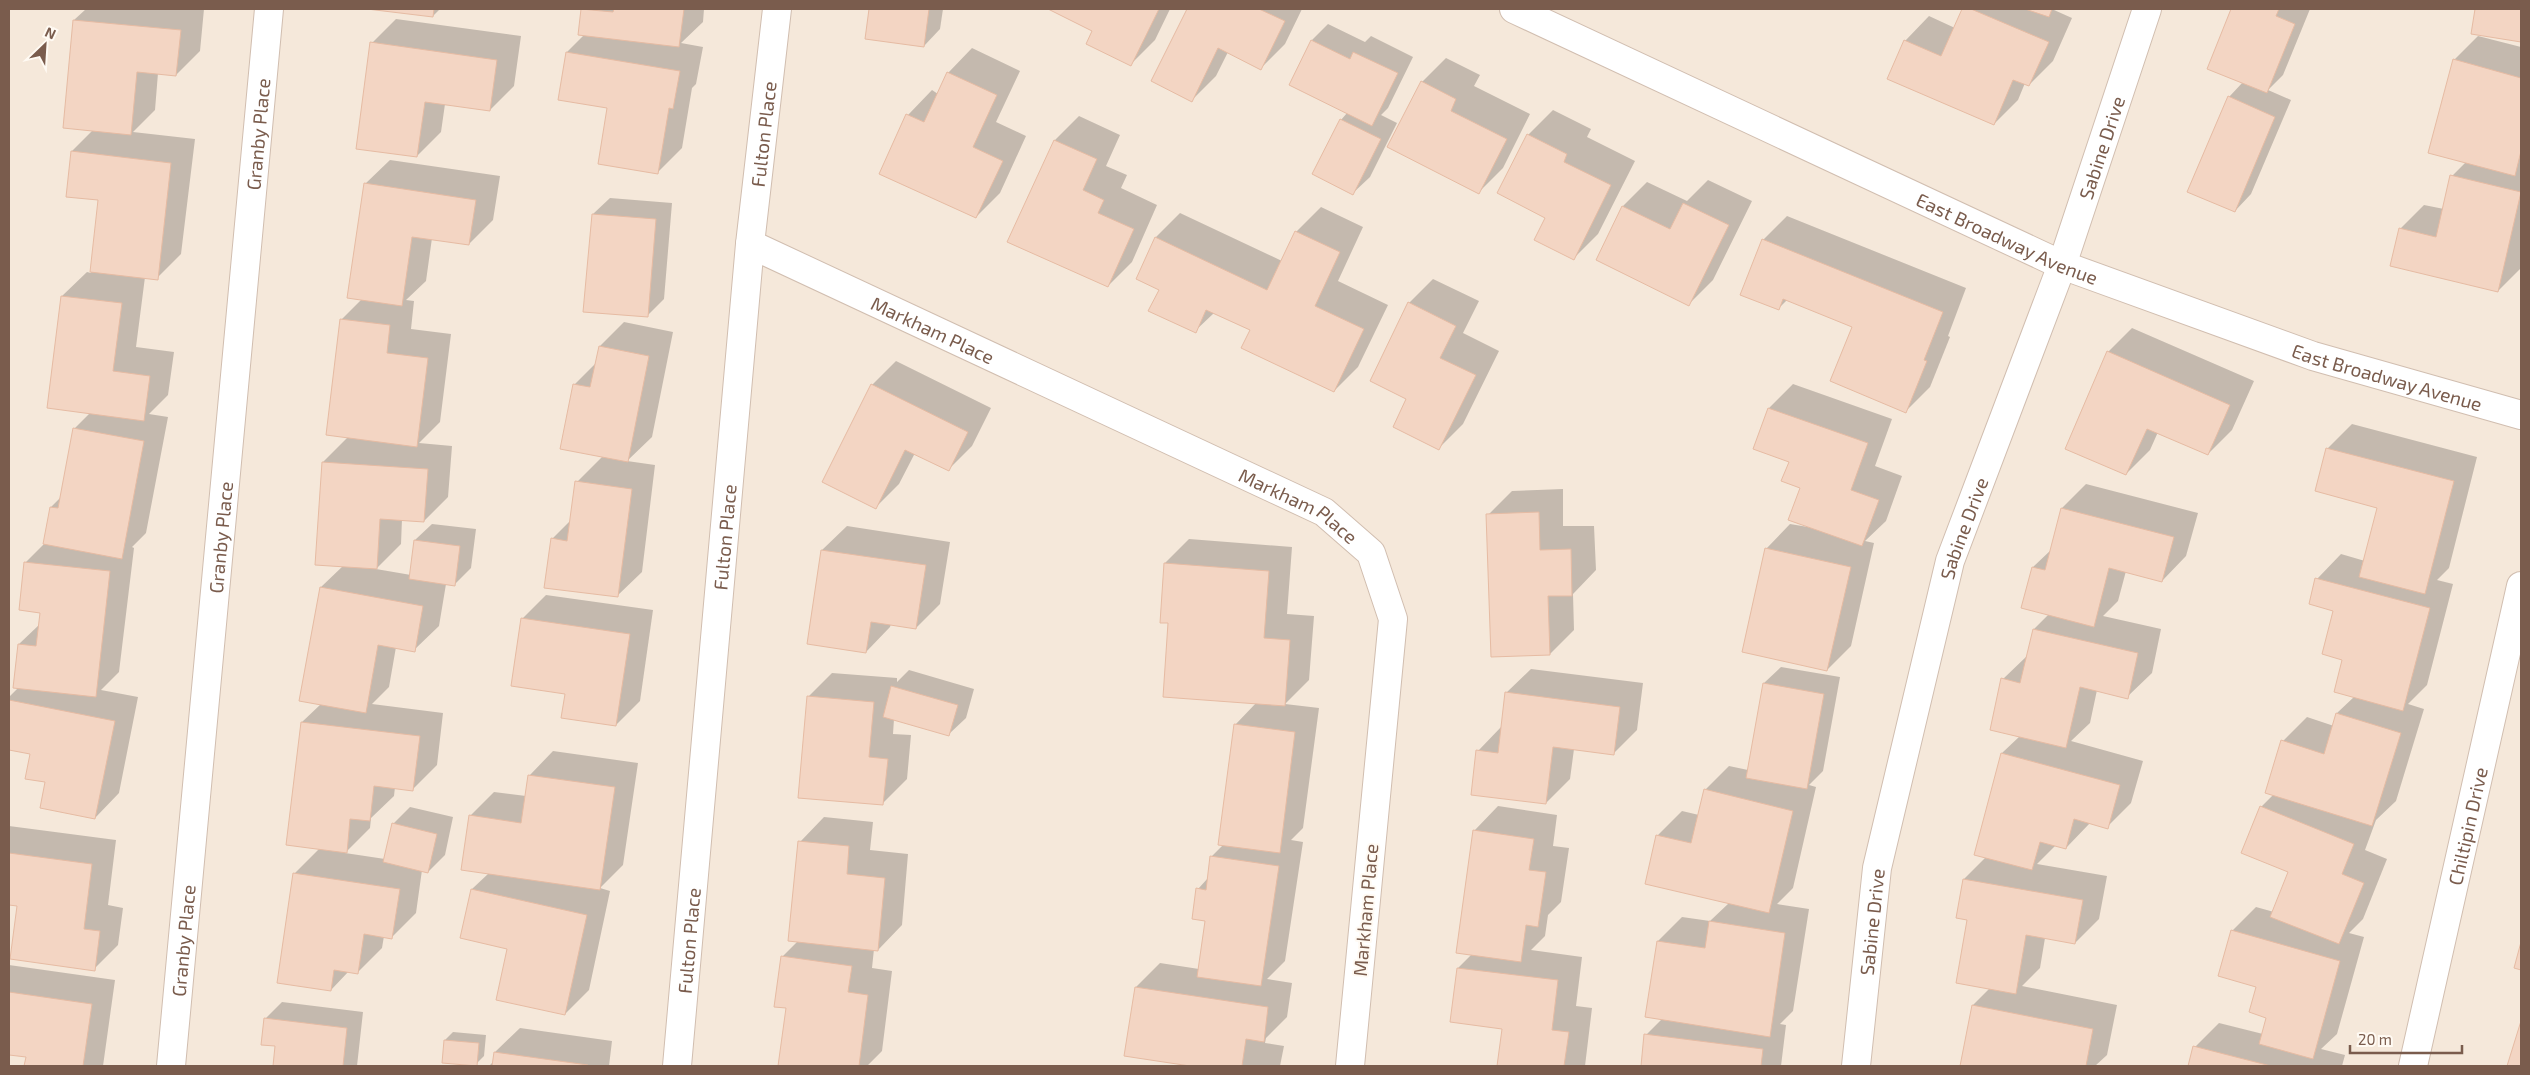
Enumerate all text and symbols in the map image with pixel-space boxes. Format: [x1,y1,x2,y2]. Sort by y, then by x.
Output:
north arrow [20,20,70,70]
text: N [43,23,59,43]
street label: Granby Place [241,77,274,191]
street label: Fulton Place [745,80,780,188]
street label: Sabine Drive [2073,93,2129,202]
street label: East Broadway Avenue [1913,187,2101,289]
street label: Markham Place [868,291,998,368]
street label: East Broadway Avenue [2289,338,2485,415]
street label: Markham Place [1236,463,1363,548]
street label: Sabine Drive [1935,474,1992,581]
street label: Granby Place [203,480,237,594]
street label: Fulton Place [708,483,740,591]
street label: Chiltipin Drive [2443,765,2491,887]
street label: Markham Place [1348,843,1382,977]
street label: Sabine Drive [1854,867,1888,976]
street label: Granby Place [166,884,199,998]
street label: Fulton Place [672,887,704,994]
scale bar [2350,1022,2462,1054]
text: 20 m [2358,1030,2392,1048]

